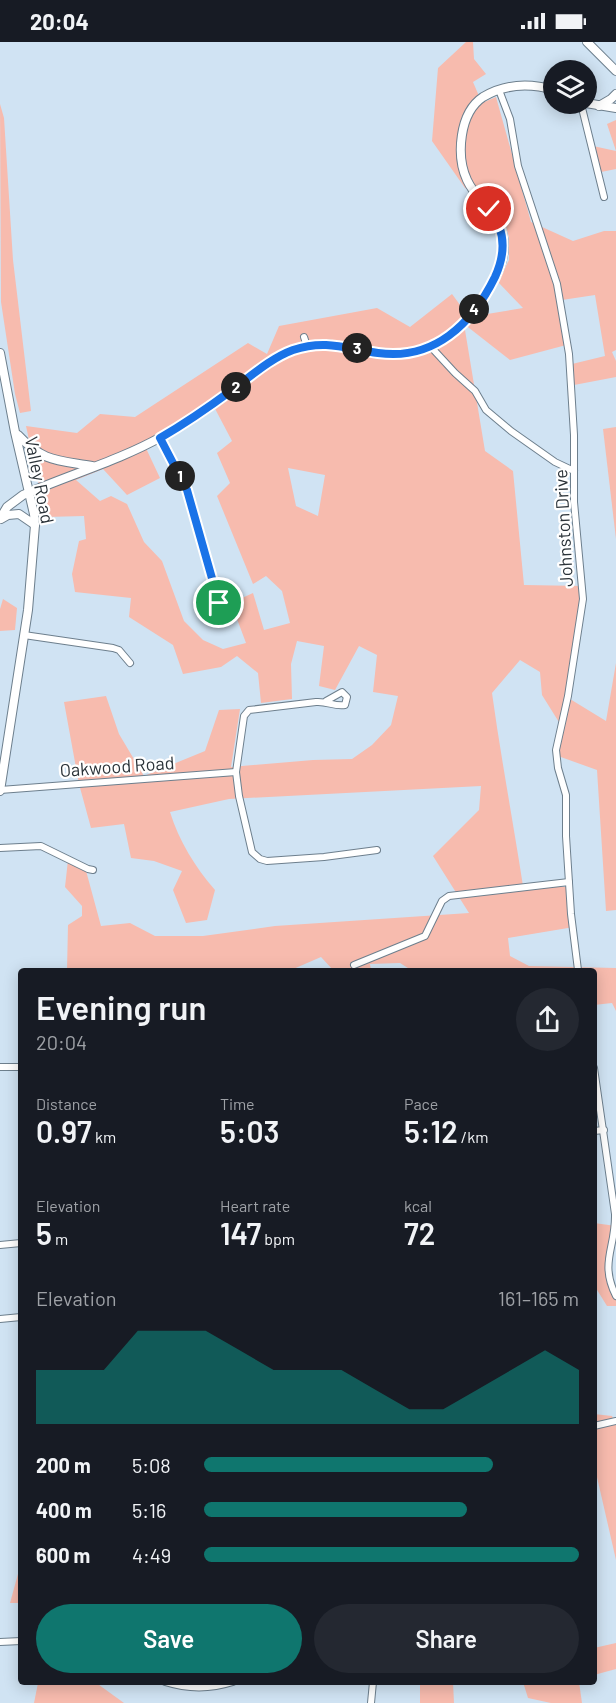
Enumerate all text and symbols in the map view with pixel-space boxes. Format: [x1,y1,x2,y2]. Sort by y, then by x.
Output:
text: 20:04 [30,8,89,34]
map controls [543,60,597,114]
button: layers [543,60,597,114]
pin [463,183,514,234]
icon: check [472,192,505,225]
pin: 4 [459,294,489,324]
text: 4 [469,299,479,318]
pin: 3 [342,333,372,363]
text: 3 [353,338,361,357]
pin: 2 [221,372,251,402]
text: 2 [232,377,240,396]
street label: Valley Road [21,435,59,525]
pin: 1 [165,461,195,491]
text: 1 [177,466,183,485]
street label: Johnston Drive [549,469,577,587]
pin [193,577,244,628]
icon: arrive [202,586,235,619]
street label: Oakwood Road [59,751,175,781]
text: Evening run [36,987,206,1027]
button: share [516,988,579,1051]
text: 20:04 [36,1030,87,1054]
text: Distance [36,1094,97,1113]
text: Time [220,1094,255,1113]
text: Pace [404,1094,438,1113]
text: 0.97 [36,1113,92,1149]
text: 5:03 [220,1113,280,1149]
text: 5:12 [404,1113,458,1149]
text: km [92,1127,116,1146]
text: /km [458,1127,489,1146]
text: Elevation [36,1196,100,1215]
text: Heart rate [220,1196,290,1215]
text: kcal [404,1196,432,1215]
text: 5 [36,1215,52,1251]
text: 147 [220,1215,261,1251]
text: 72 [404,1215,435,1251]
text: m [52,1229,68,1248]
text: bpm [261,1229,295,1248]
text: Elevation [36,1286,117,1310]
text: 161–165 m [498,1286,579,1310]
text: 200 m [36,1453,91,1477]
text: 5:08 [132,1453,171,1477]
text: 400 m [36,1498,92,1522]
text: 5:16 [132,1498,166,1522]
text: 600 m [36,1543,90,1567]
text: 4:49 [132,1543,171,1567]
button: Save [36,1604,302,1673]
button: Share [314,1604,579,1673]

